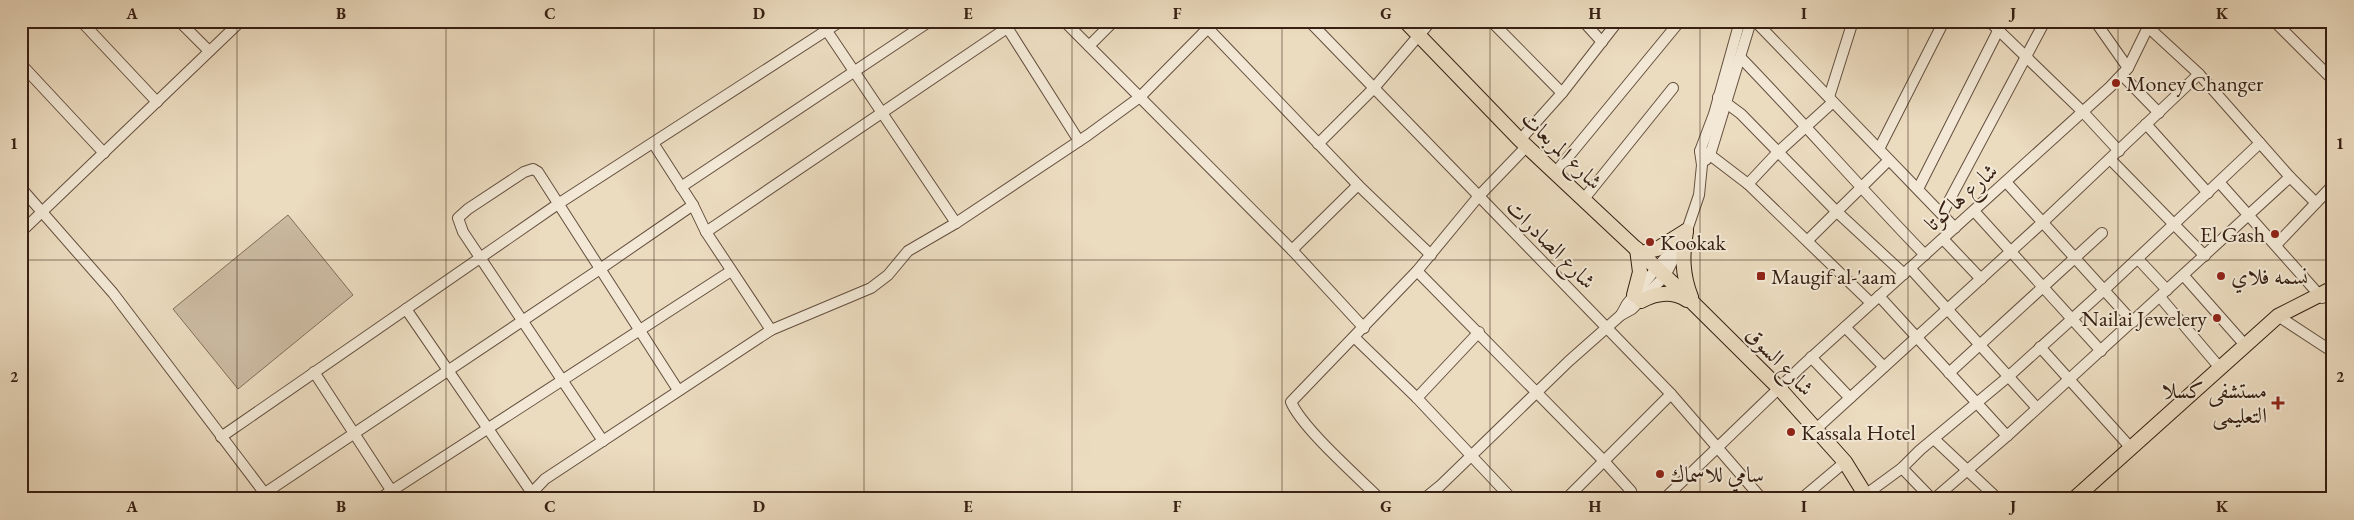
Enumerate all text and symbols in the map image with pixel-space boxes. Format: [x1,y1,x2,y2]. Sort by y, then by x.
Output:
text: A [125,3,138,24]
text: B [336,3,346,24]
text: C [544,3,556,24]
text: D [753,3,765,24]
text: E [963,3,973,24]
text: F [1173,3,1182,24]
text: G [1380,3,1392,24]
text: H [1589,3,1602,24]
text: I [1801,3,1807,24]
text: J [2008,3,2016,24]
text: K [2216,3,2229,24]
place label: Money Changer [2126,69,2264,98]
marker: Money Changer [2110,77,2122,89]
street label: شارع المربعات [1512,104,1609,199]
text: 1 [10,133,18,154]
text: 1 [2336,133,2344,154]
street label: شارع هاكوتا [1918,156,2006,240]
street label: شارع الصادرات [1497,193,1602,298]
place label: El Gash [2200,220,2265,249]
place label: Kookak [1660,228,1727,257]
marker: El Gash [2269,228,2281,240]
marker: Kookak [1644,236,1656,248]
place label: Maugif al-'aam [1771,262,1896,291]
place label: نسمه فلاي [2231,262,2308,294]
marker: Maugif al-'aam [1755,270,1767,282]
marker: نسمه فلاي [2215,270,2227,282]
place label: Nailai Jewelery [2082,304,2207,333]
marker: Nailai Jewelery [2211,312,2223,324]
street label: شارع السوق [1737,320,1820,405]
text: 2 [10,366,19,387]
text: 2 [2336,366,2345,387]
place label: مستشفى كسلا التعليمى [2162,376,2267,431]
marker: مستشفى كسلا التعليمى [2271,396,2285,410]
place label: Kassala Hotel [1801,418,1916,447]
marker: Kassala Hotel [1785,426,1797,438]
place label: سامي للاسماك [1670,460,1764,493]
marker: سامي للاسماك [1654,468,1666,480]
text: A [125,496,138,517]
text: B [336,496,346,517]
text: C [544,496,556,517]
text: D [753,496,765,517]
text: E [963,496,973,517]
text: F [1173,496,1182,517]
text: G [1380,496,1392,517]
text: H [1589,496,1602,517]
text: I [1801,496,1807,517]
text: J [2008,496,2016,517]
text: K [2216,496,2229,517]

